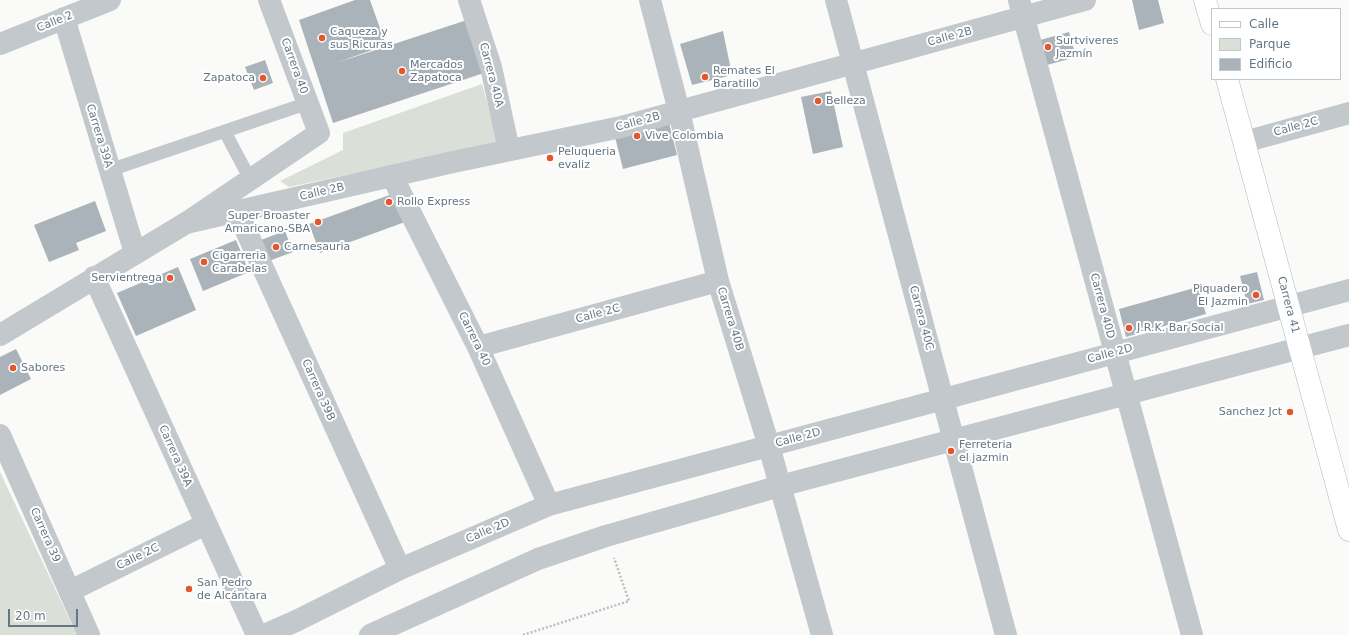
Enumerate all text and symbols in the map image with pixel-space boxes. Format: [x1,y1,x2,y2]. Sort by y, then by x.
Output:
legend [1211,8,1341,80]
street label: Calle 2 [35,9,75,35]
text: Calle [1249,17,1279,31]
place label: Caqueza y sus Ricuras [330,25,393,51]
street label: Calle 2B [926,25,974,49]
marker: Caqueza y sus Ricuras [317,33,327,43]
place label: Surtviveres Jazmín [1056,34,1118,60]
street label: Carrera 40 [278,36,310,96]
text: Parque [1249,37,1290,51]
street label: Carrera 40A [476,41,506,109]
marker: Surtviveres Jazmín [1043,42,1053,52]
text: Edificio [1249,57,1292,71]
place label: Mercados Zapatoca [410,58,463,84]
place label: Remates El Baratillo [713,64,775,90]
marker: Mercados Zapatoca [397,66,407,76]
place label: Zapatoca [203,71,255,85]
marker: Remates El Baratillo [700,72,710,82]
marker: Zapatoca [258,73,268,83]
place label: Belleza [826,94,866,108]
marker: Belleza [813,96,823,106]
street label: Carrera 39A [83,102,115,170]
street label: Calle 2B [614,110,662,134]
street label: Calle 2C [1272,115,1320,139]
place label: Vive Colombia [645,129,724,143]
marker: Vive Colombia [632,131,642,141]
place label: Peluqueria evaliz [558,145,616,171]
marker: Peluqueria evaliz [545,153,555,163]
street label: Calle 2B [298,180,346,204]
place label: Rollo Express [397,195,470,209]
marker: Rollo Express [384,197,394,207]
place label: Super Broaster Amaricano-SBA [225,209,310,235]
marker: Super Broaster Amaricano-SBA [313,217,323,227]
place label: Carnesauria [284,240,350,254]
marker: Carnesauria [271,242,281,252]
place label: Cigarreria Carabelas [212,249,267,275]
marker: Cigarreria Carabelas [199,257,209,267]
place label: Servientrega [91,271,162,285]
street label: Carrera 40D [1087,272,1117,340]
marker: Servientrega [165,273,175,283]
street label: Carrera 41 [1274,275,1302,335]
place label: Piquadero El Jazmin [1193,282,1248,308]
street label: Carrera 40C [906,284,936,352]
street label: Carrera 40B [714,285,746,353]
marker: Piquadero El Jazmin [1251,290,1261,300]
street label: Calle 2C [574,302,622,326]
street label: Carrera 40 [455,310,493,368]
place label: J.R.K. Bar Social [1137,321,1224,335]
marker: J.R.K. Bar Social [1124,323,1134,333]
street label: Calle 2D [1086,342,1134,366]
street label: Carrera 39B [299,357,337,423]
place label: Sabores [21,361,65,375]
marker: Sabores [8,363,18,373]
place label: Sanchez Jct [1219,405,1282,419]
marker: Sanchez Jct [1285,407,1295,417]
street label: Carrera 39A [156,423,194,489]
street label: Calle 2D [774,426,822,450]
place label: Ferreteria el jazmin [959,438,1012,464]
marker: Ferreteria el jazmin [946,446,956,456]
street label: Carrera 39 [27,506,63,564]
street label: Calle 2D [464,516,512,546]
street label: Calle 2C [115,541,161,573]
place label: San Pedro de Alcántara [197,576,267,602]
marker: San Pedro de Alcántara [184,584,194,594]
scale bar [10,601,80,627]
text: 20 m [15,609,46,623]

